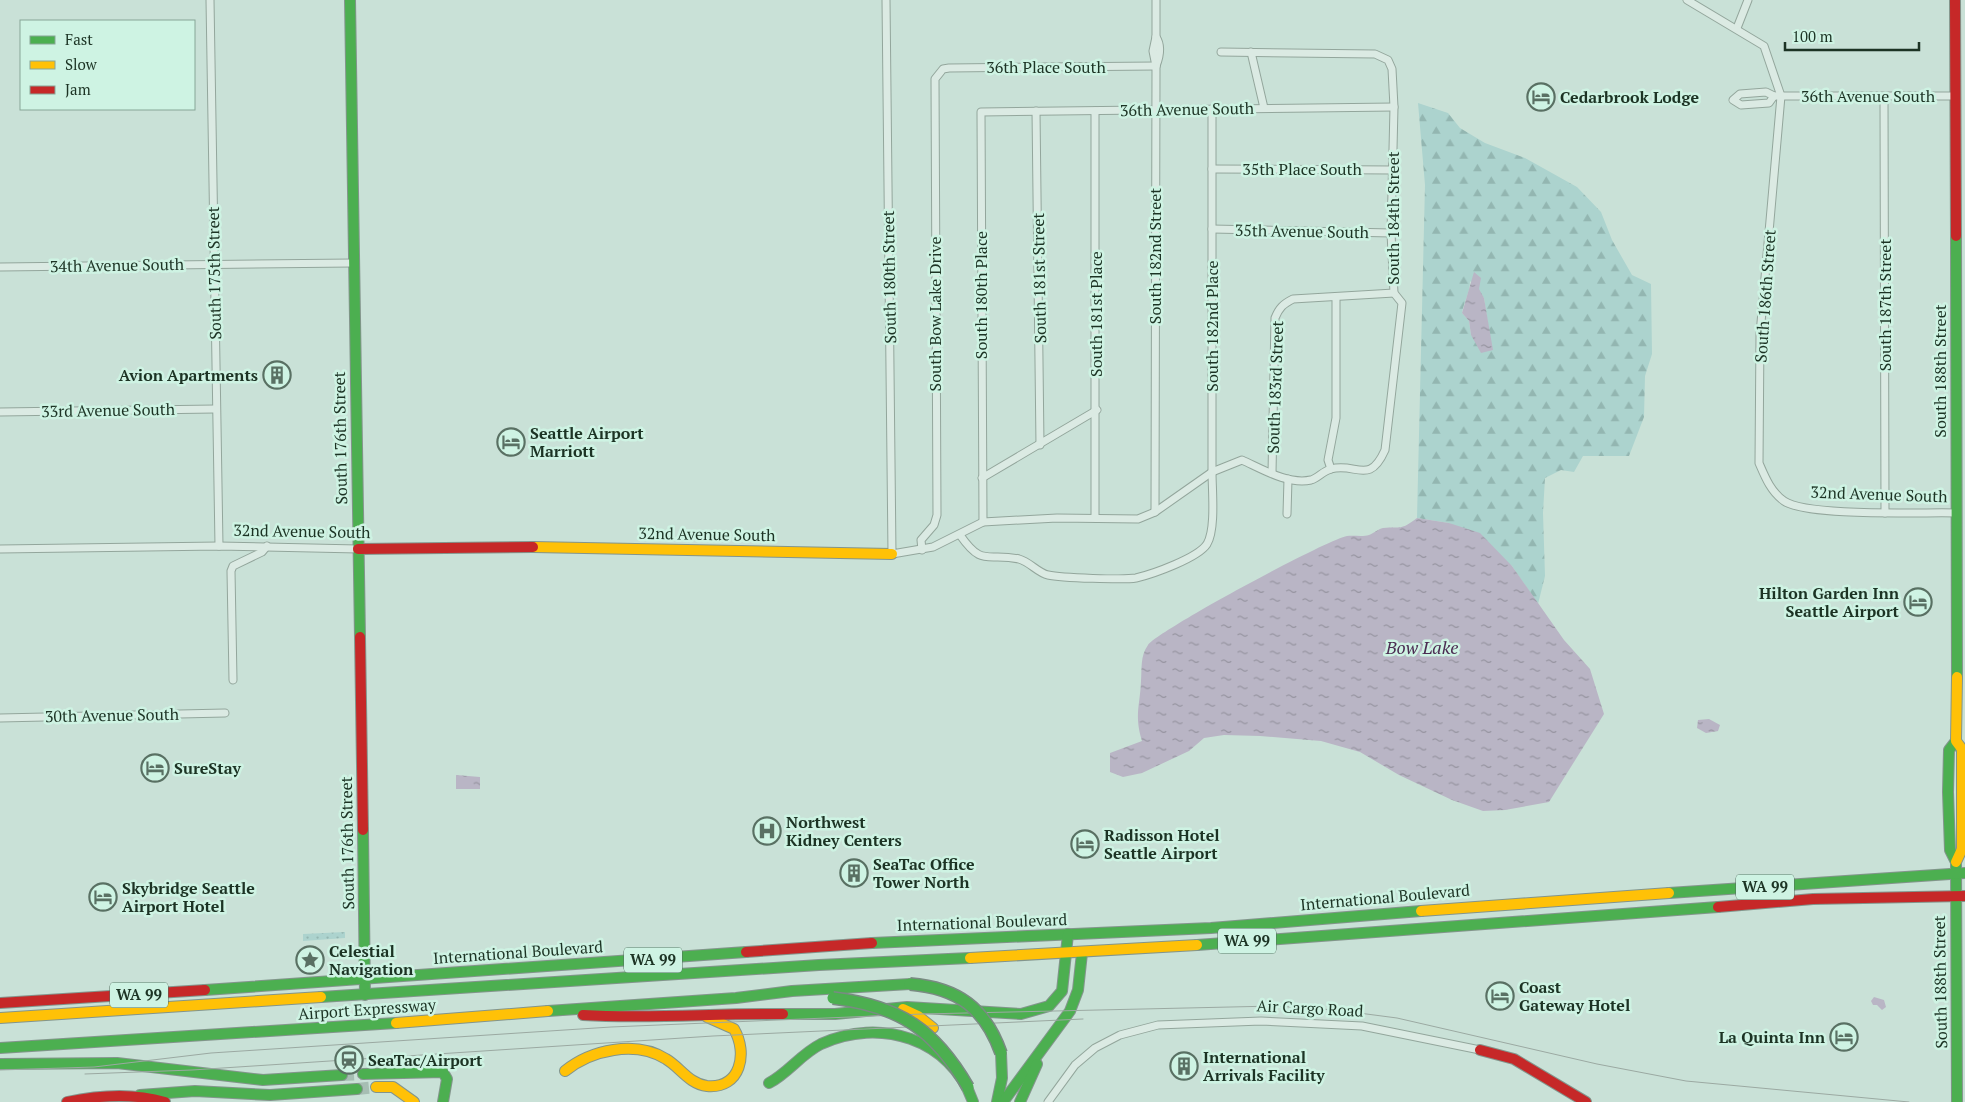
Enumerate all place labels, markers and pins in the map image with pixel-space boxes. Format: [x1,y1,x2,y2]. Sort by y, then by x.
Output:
hotel icon: Cedarbrook Lodge [1526,82,1556,112]
place label: Cedarbrook Lodge [1560,86,1699,108]
building icon: Avion Apartments [262,360,292,390]
place label: Avion Apartments [119,364,258,386]
place label: Seattle Airport Marriott [530,422,644,462]
hotel icon: Seattle Airport Marriott [496,427,526,457]
place label: Hilton Garden Inn Seattle Airport [1759,582,1900,622]
hotel icon: Hilton Garden Inn Seattle Airport [1903,587,1933,617]
hotel icon: SureStay [140,753,170,783]
place label: SureStay [174,757,242,779]
place label: Northwest Kidney Centers [786,811,902,851]
hospital icon: Northwest Kidney Centers [752,816,782,846]
place label: Radisson Hotel Seattle Airport [1104,824,1220,864]
hotel icon: Radisson Hotel Seattle Airport [1070,829,1100,859]
place label: SeaTac Office Tower North [873,853,975,893]
building icon: SeaTac Office Tower North [839,858,869,888]
place label: Skybridge Seattle Airport Hotel [122,877,255,917]
hotel icon: Skybridge Seattle Airport Hotel [88,882,118,912]
place label: Celestial Navigation [329,940,414,980]
place icon: Celestial Navigation [295,945,325,975]
place label: Coast Gateway Hotel [1519,976,1630,1016]
hotel icon: Coast Gateway Hotel [1485,981,1515,1011]
hotel icon: La Quinta Inn [1829,1022,1859,1052]
place label: La Quinta Inn [1719,1026,1826,1048]
station icon: SeaTac/Airport [334,1045,364,1075]
place label: International Arrivals Facility [1203,1046,1325,1086]
place label: SeaTac/Airport [368,1049,483,1071]
building icon: International Arrivals Facility [1169,1051,1199,1081]

